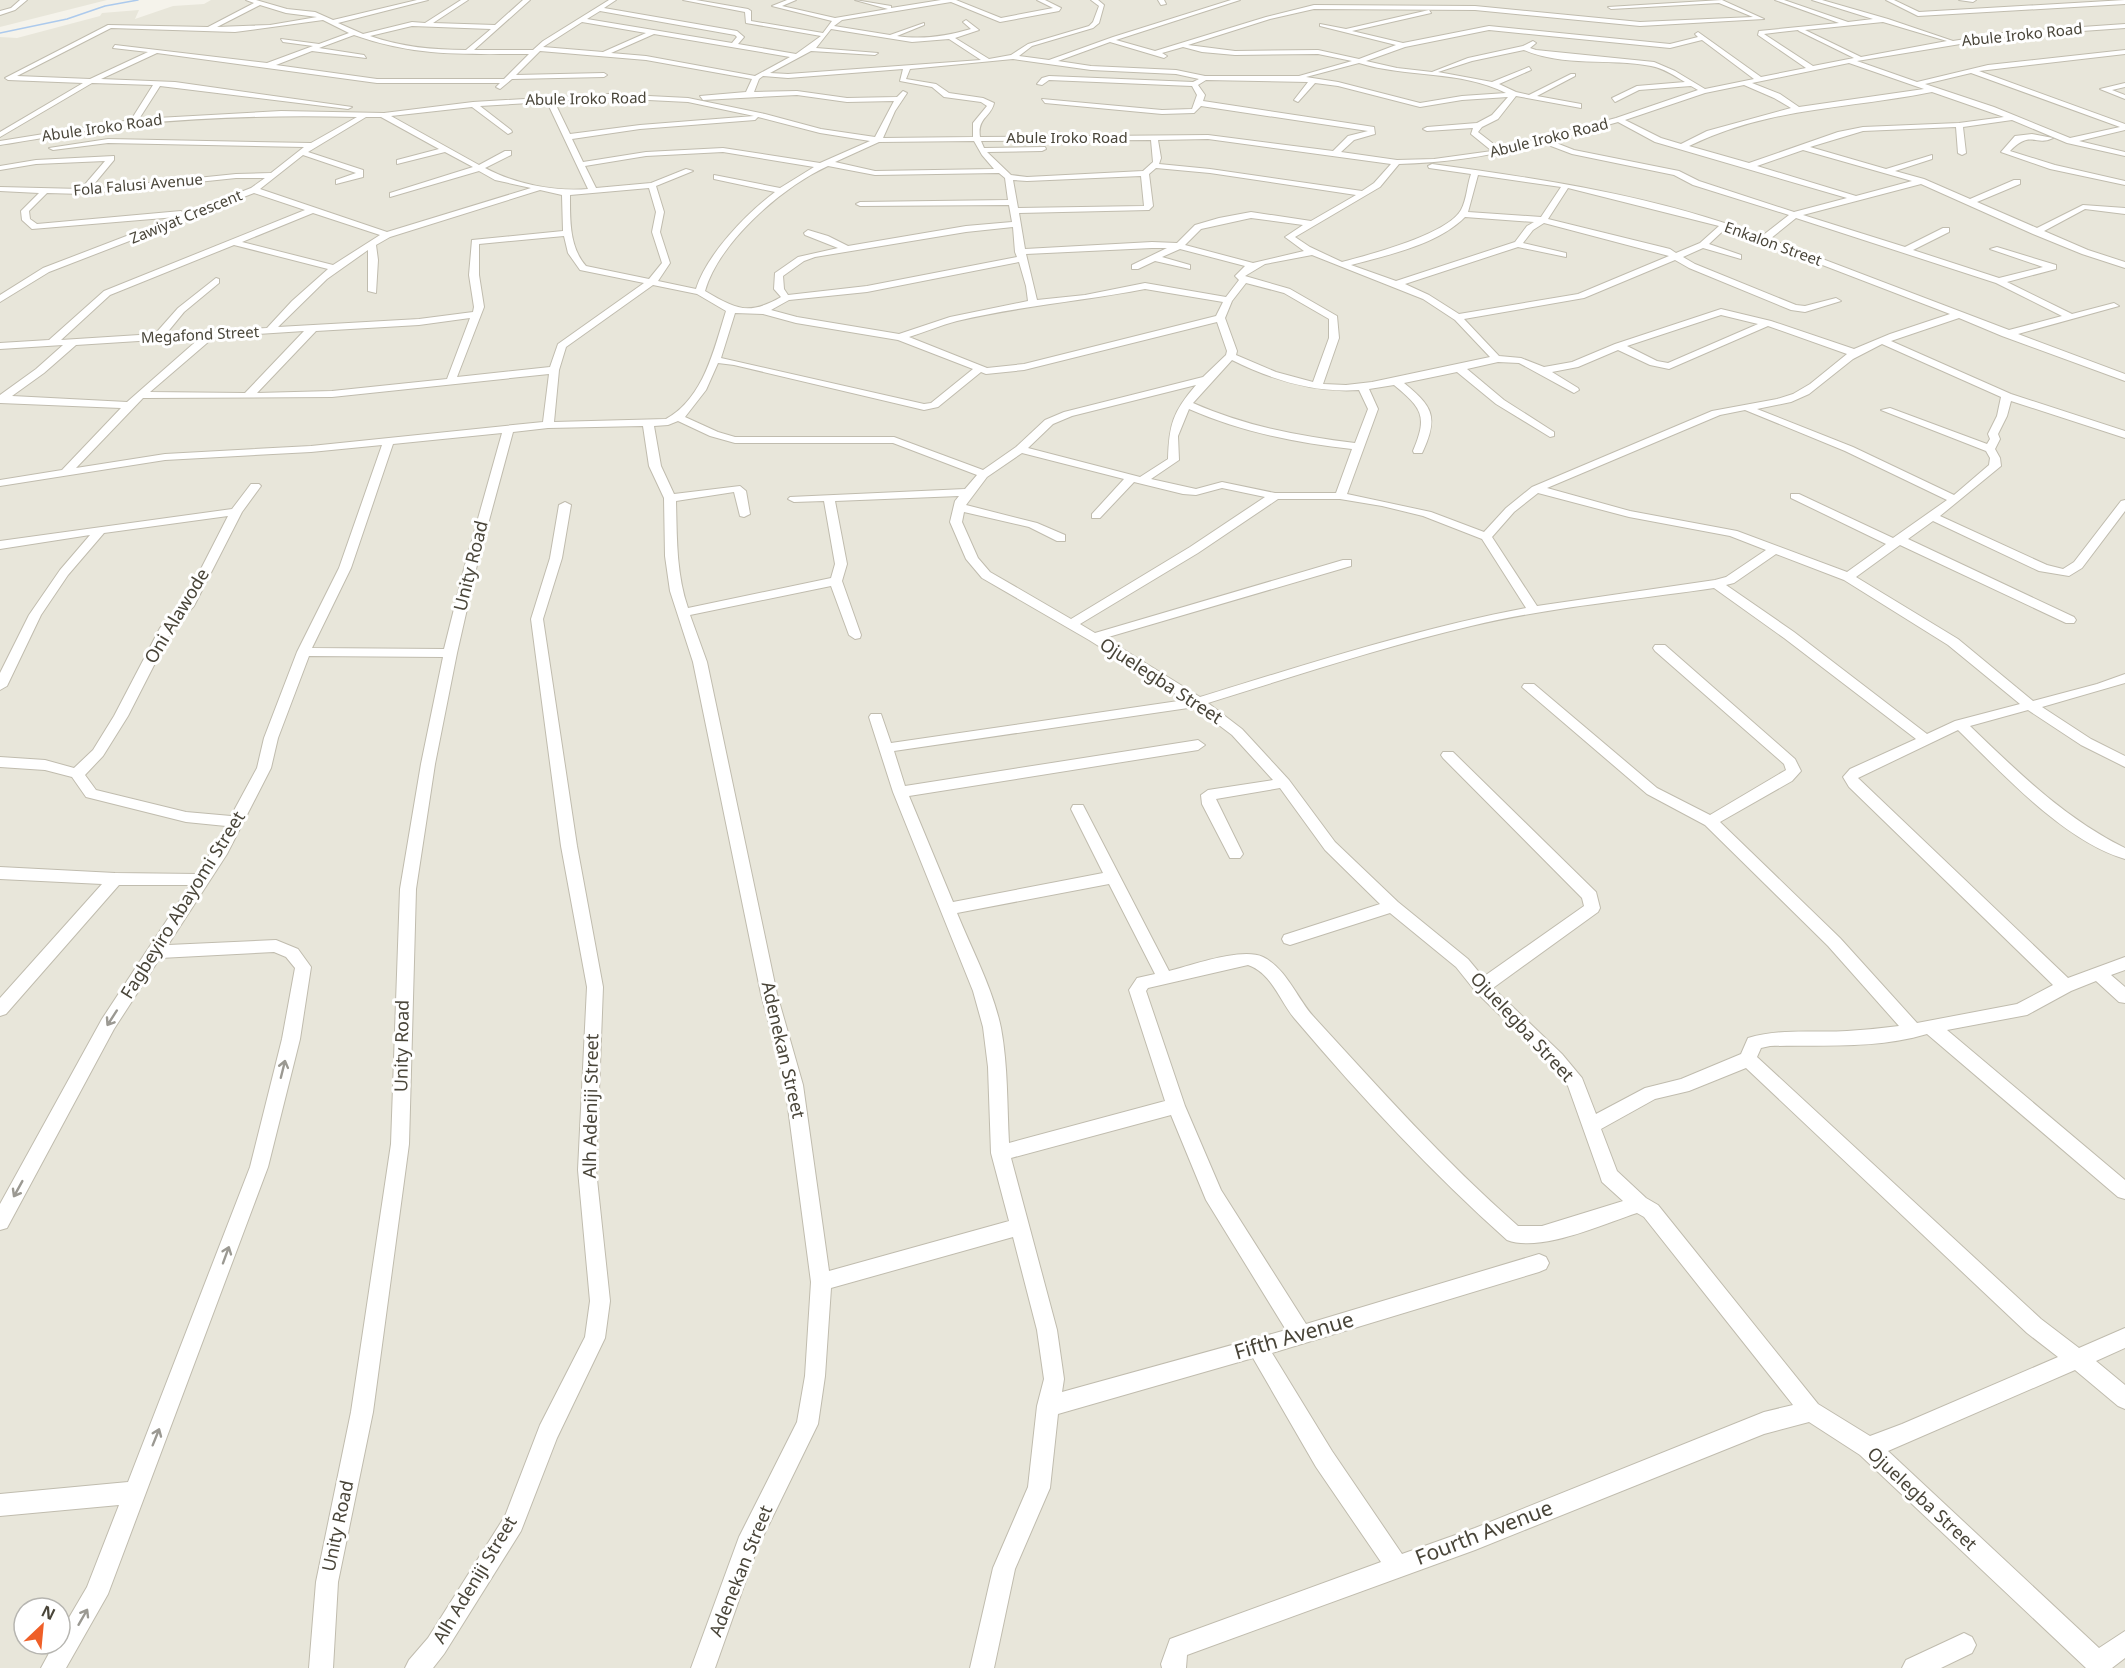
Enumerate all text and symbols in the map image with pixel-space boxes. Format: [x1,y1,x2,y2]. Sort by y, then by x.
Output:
street label: Abule Iroko Road [1960,18,2083,50]
street label: Abule Iroko Road [525,87,647,109]
street label: Abule Iroko Road [40,109,163,145]
street label: Abule Iroko Road [1487,113,1610,161]
street label: Abule Iroko Road [1006,127,1128,147]
street label: Fola Falusi Avenue [72,168,204,200]
street label: Zawiyat Crescent [127,184,245,248]
street label: Enkalon Street [1722,216,1825,270]
street label: Megafond Street [140,321,260,347]
street label: Unity Road [447,518,493,614]
street label: Oni Alawode [138,563,214,668]
street label: Ojuelegba Street [1095,631,1228,729]
street label: Fagbeyiro Abayomi Street [114,806,250,1003]
street label: Ojuelegba Street [1466,966,1580,1087]
street label: Adenekan Street [757,979,811,1121]
street label: Unity Road [388,1000,414,1092]
one-way arrow [106,1009,118,1026]
street label: Alh Adeniji Street [577,1033,603,1179]
one-way arrow [278,1060,290,1079]
one-way arrow [12,1180,24,1197]
one-way arrow [222,1246,233,1265]
street label: Fifth Avenue [1231,1305,1357,1365]
one-way arrow [151,1428,162,1447]
street label: Ojuelegba Street [1863,1441,1983,1556]
street label: Unity Road [316,1478,358,1574]
street label: Fourth Avenue [1411,1493,1556,1571]
street label: Adenekan Street [703,1501,778,1640]
street label: Alh Adeniji Street [427,1511,522,1648]
north arrow [12,1596,72,1656]
text: N [38,1600,59,1625]
one-way arrow [77,1609,89,1626]

